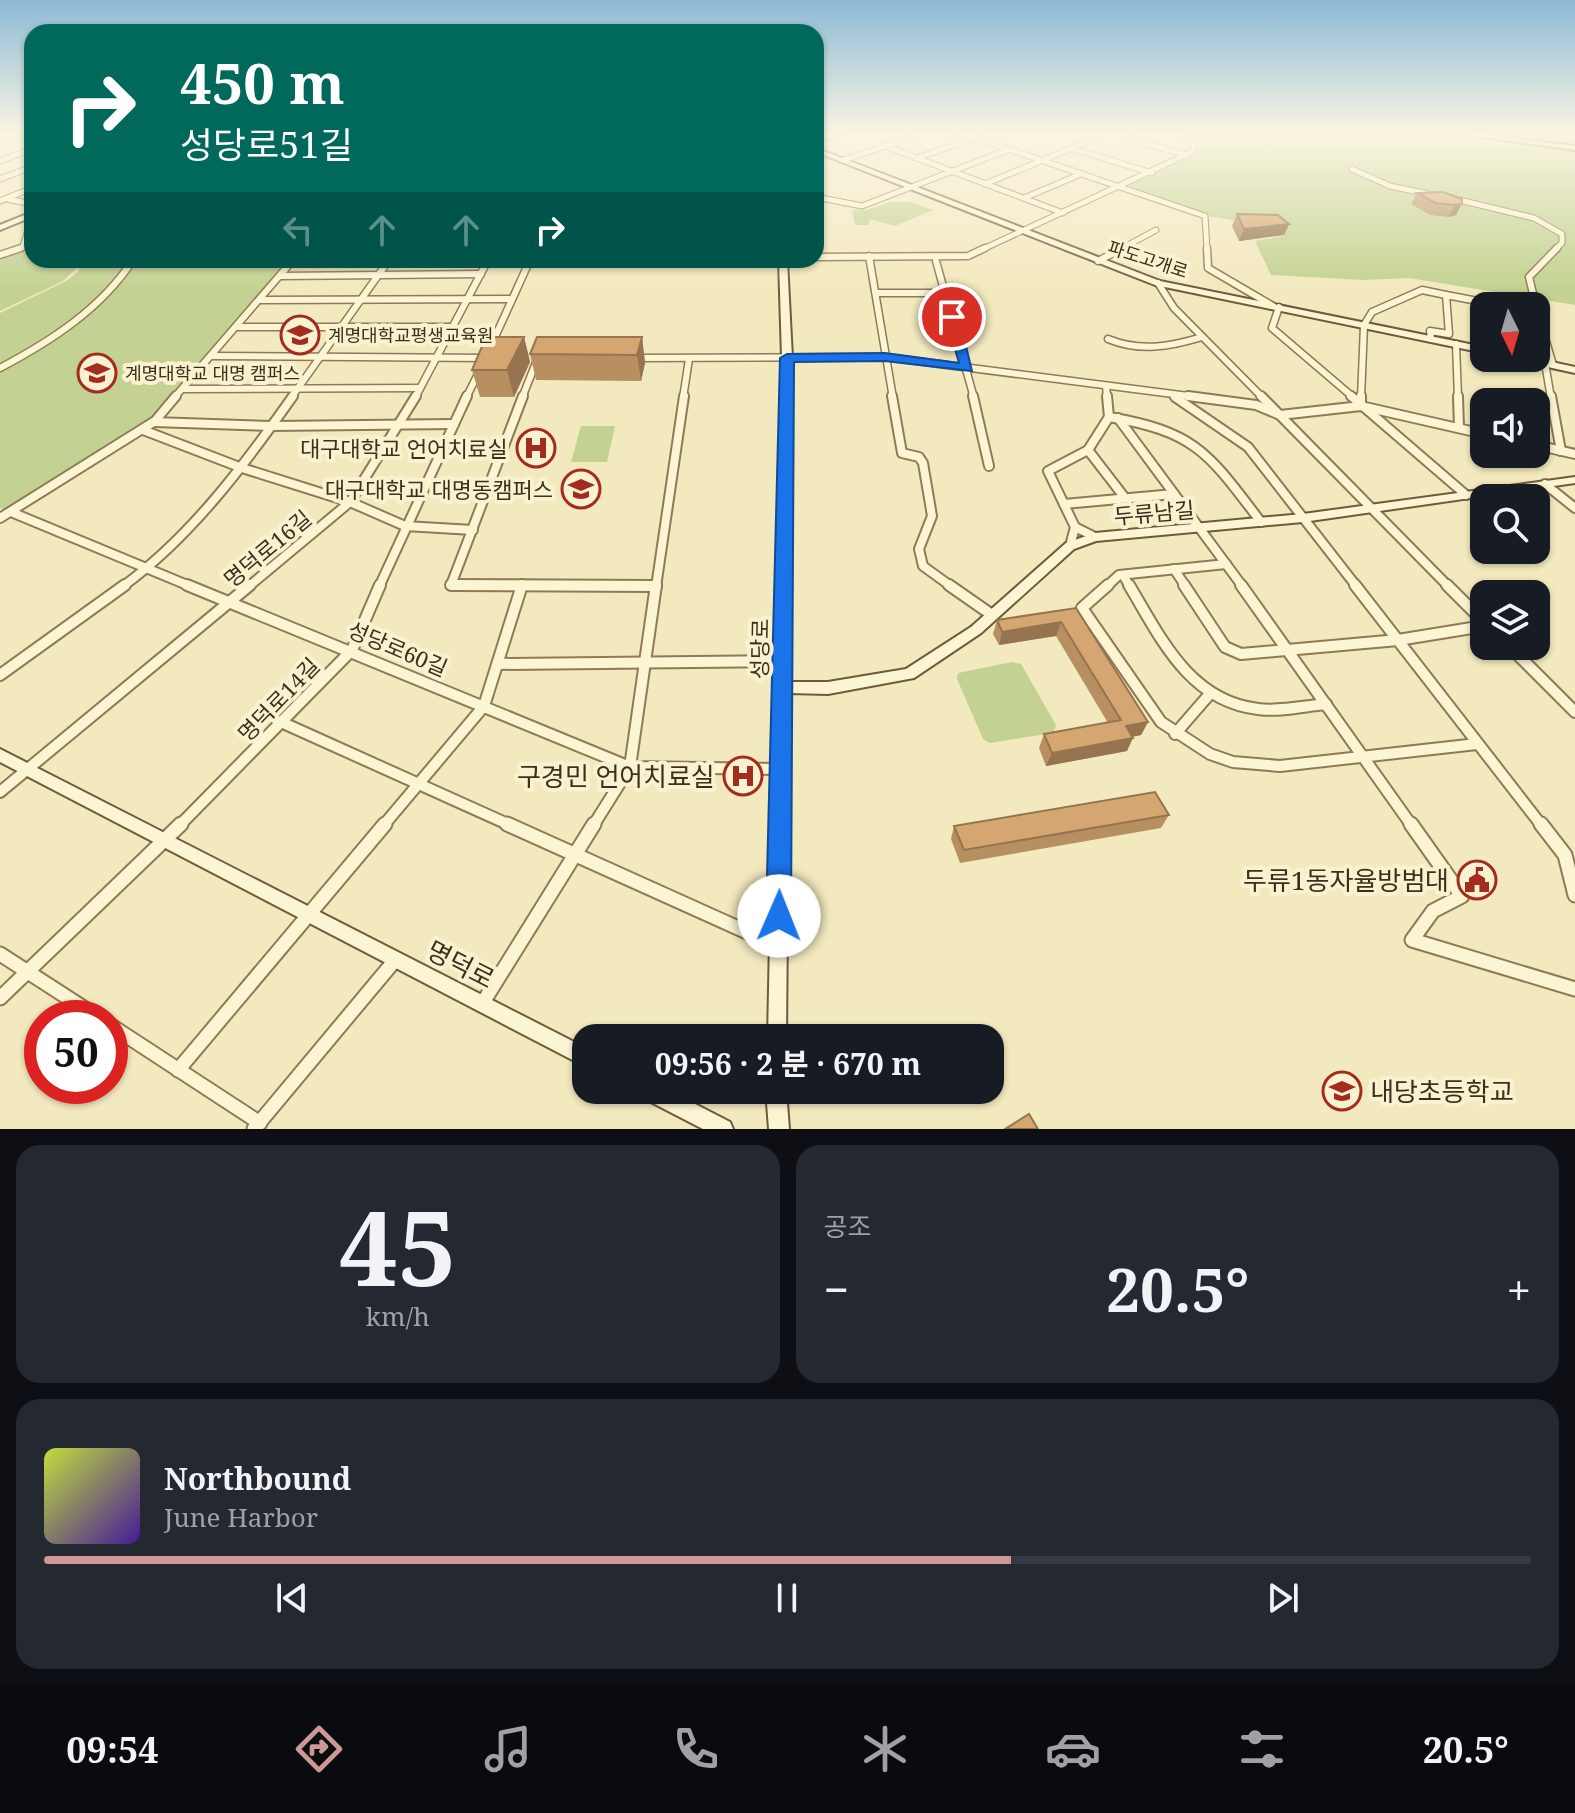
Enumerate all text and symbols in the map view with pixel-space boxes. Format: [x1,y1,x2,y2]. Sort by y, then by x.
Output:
text: 450 m [180,44,345,120]
icon: right [48,56,152,160]
text: 성당로51길 [180,120,353,169]
icon: left [276,208,320,252]
icon: ahead [360,208,404,252]
icon: ahead [444,208,488,252]
icon: right [528,208,572,252]
street label: 파도고개로 [1105,235,1191,283]
pin [918,283,986,351]
north arrow [1470,292,1550,372]
map controls [1470,292,1550,660]
icon: arrive [930,295,974,339]
school or university icon: 계명대학교평생교육원 [279,314,321,356]
place label: 계명대학교평생교육원 [328,323,494,347]
school or university icon: 계명대학교 대명 캠퍼스 [76,352,118,394]
place label: 계명대학교 대명 캠퍼스 [125,361,300,385]
button: sound [1470,388,1550,468]
hospital icon: 대구대학교 언어치료실 [515,427,557,469]
place label: 대구대학교 언어치료실 [300,433,508,463]
school or university icon: 대구대학교 대명동캠퍼스 [560,468,602,510]
place label: 대구대학교 대명동캠퍼스 [325,474,553,504]
button: search [1470,484,1550,564]
street label: 두류남길 [1112,494,1196,530]
street label: 명덕로16길 [217,503,317,593]
button: layers [1470,580,1550,660]
street label: 성당로60길 [344,614,452,682]
street label: 성당로 [743,618,775,680]
street label: 명덕로14길 [231,651,325,747]
hospital icon: 구경민 언어치료실 [722,755,764,797]
place label: 구경민 언어치료실 [517,758,715,794]
public building icon: 두류1동자율방범대 [1456,859,1498,901]
place label: 두류1동자율방범대 [1243,862,1449,898]
position arrow [737,874,821,958]
street label: 명덕로 [421,932,501,996]
speed limit sign: 50 [24,1000,128,1104]
text: 09:56 · 2 분 · 670 m [655,1043,921,1084]
school or university icon: 내당초등학교 [1321,1070,1363,1112]
place label: 내당초등학교 [1370,1073,1514,1109]
text: 45 [339,1175,457,1316]
text: 공조 [824,1208,871,1244]
text: 20.5° [1106,1248,1249,1330]
text: − [824,1259,849,1319]
text: + [1506,1259,1531,1319]
text: km/h [366,1298,430,1334]
text: Northbound [164,1458,351,1499]
text: June Harbor [164,1499,318,1535]
icon: previous [270,1576,314,1620]
icon: pause [765,1576,809,1620]
icon: next [1261,1576,1305,1620]
icon: directions [291,1721,347,1777]
icon: music [480,1721,536,1777]
icon: phone [668,1721,724,1777]
icon: climate [857,1721,913,1777]
icon: car [1045,1721,1101,1777]
icon: filters [1234,1721,1290,1777]
text: 09:54 [66,1725,159,1774]
text: 20.5° [1423,1725,1509,1774]

